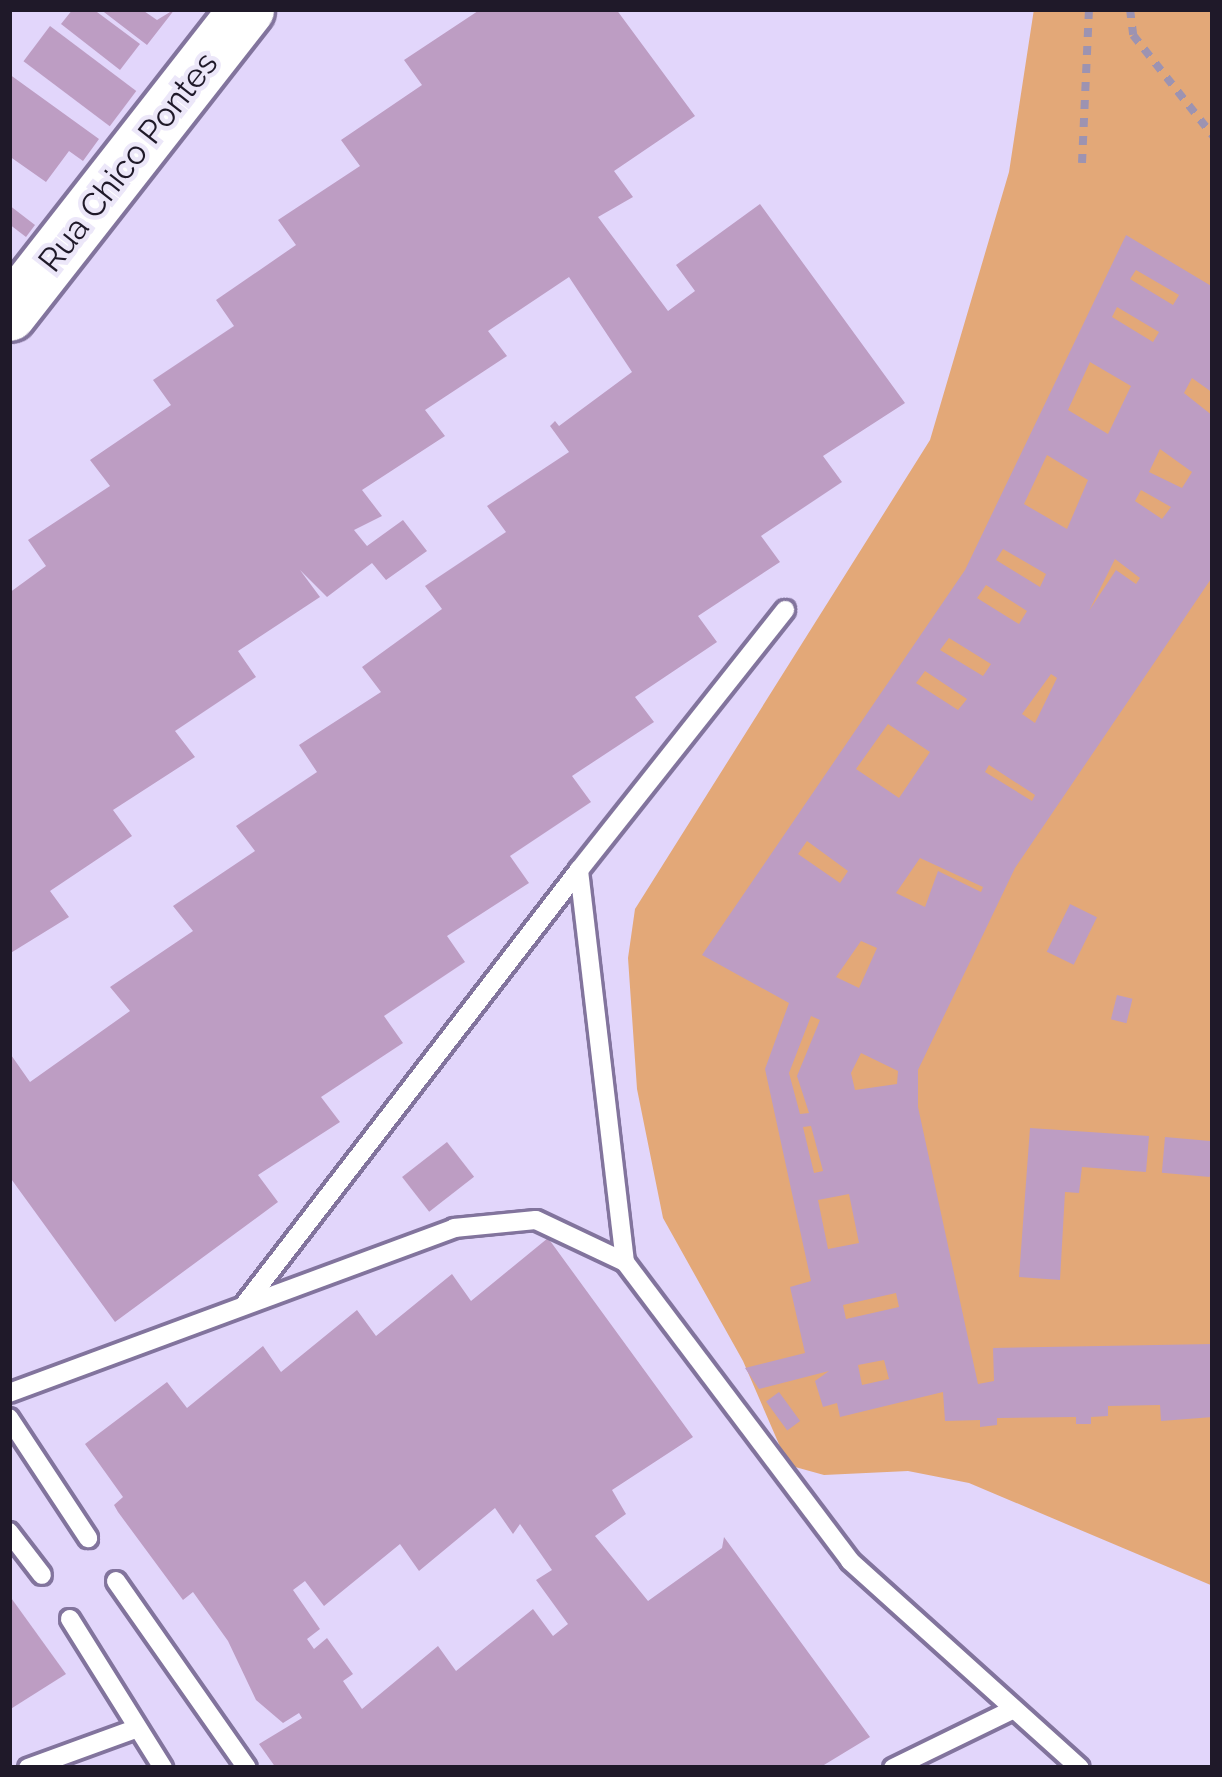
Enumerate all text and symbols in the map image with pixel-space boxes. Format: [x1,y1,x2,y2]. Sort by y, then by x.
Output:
street label: Rua Chico Pontes [30,44,226,280]

